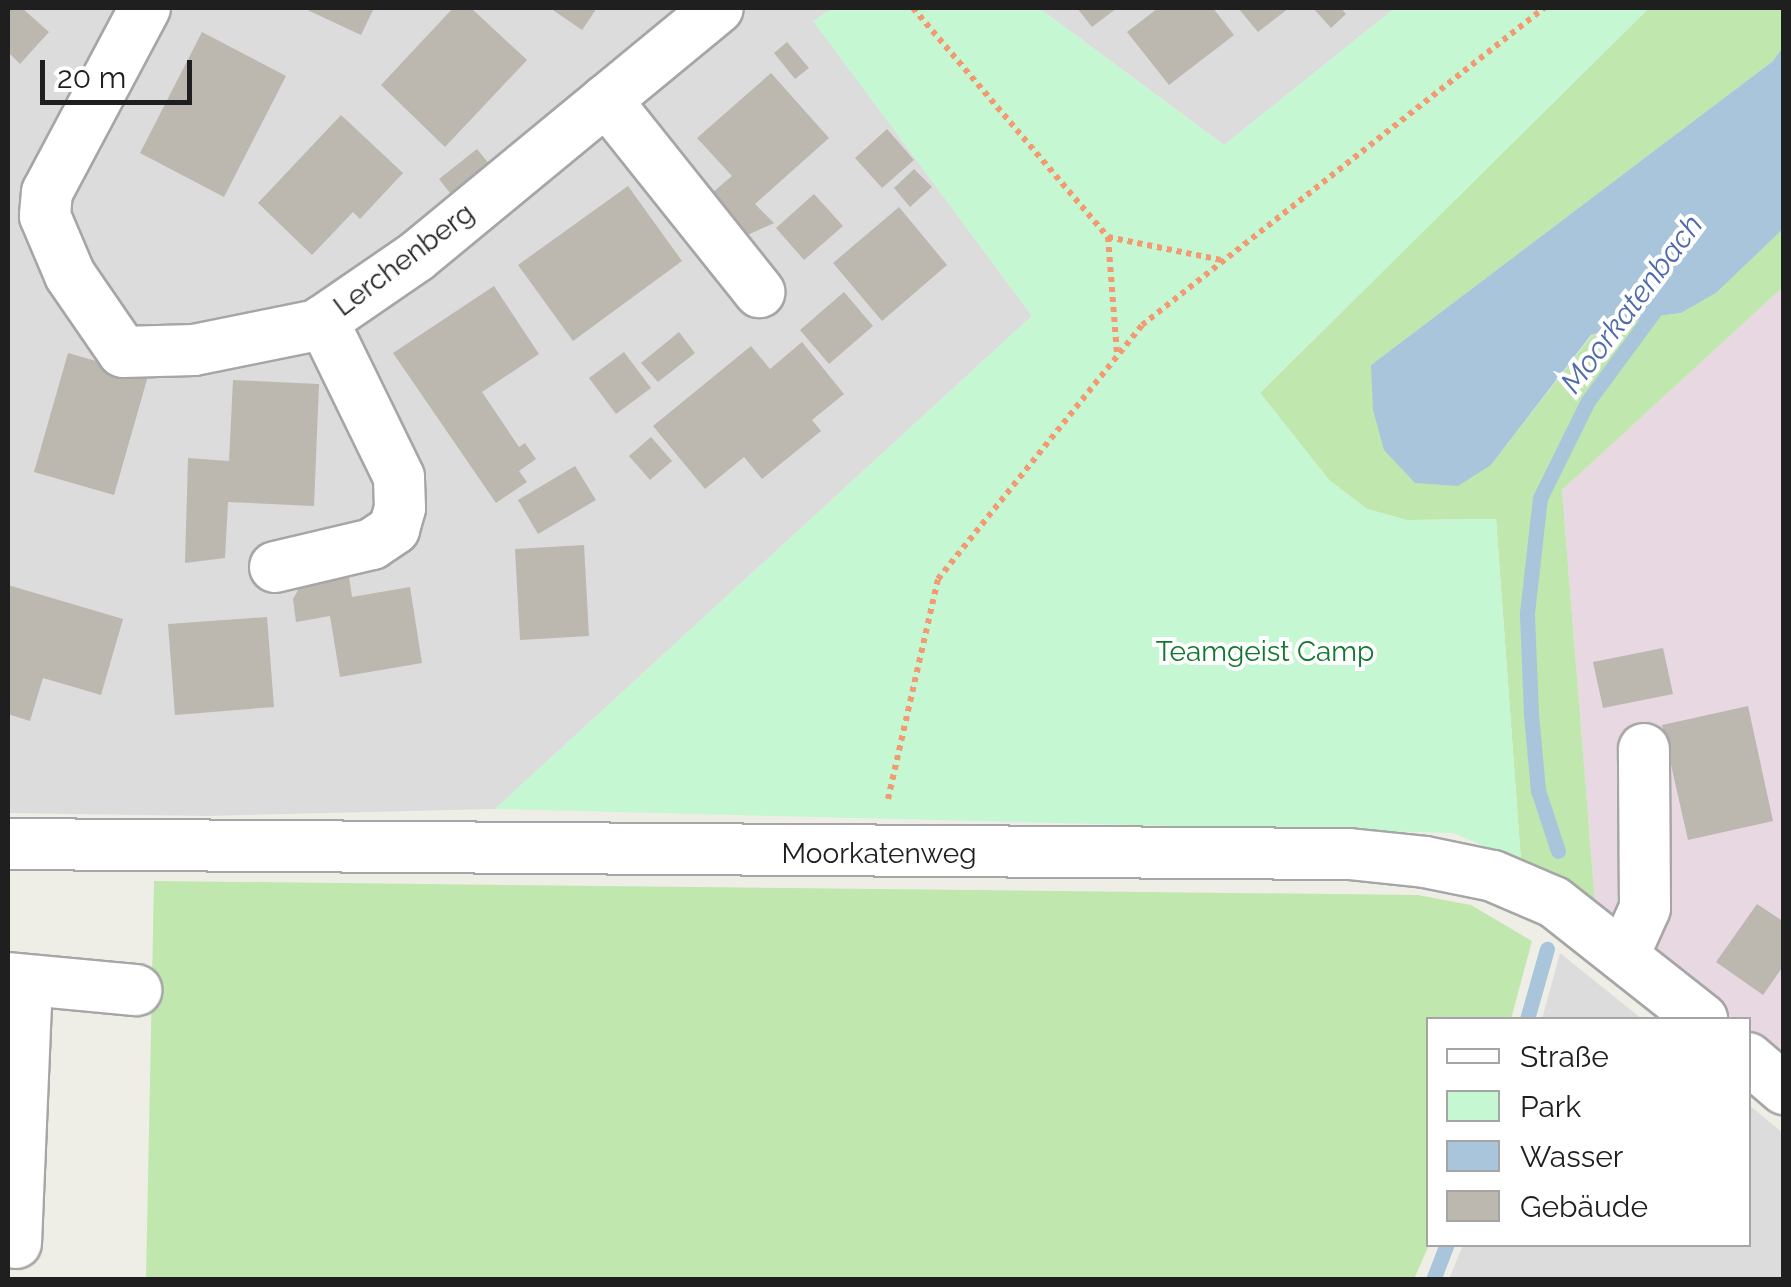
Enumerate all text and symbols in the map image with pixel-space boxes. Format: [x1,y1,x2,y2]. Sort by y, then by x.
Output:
scale bar [45,40,198,102]
text: 20 m [57,60,126,95]
street label: Lerchenberg [327,196,481,324]
water label: Moorkatenbach [1553,208,1711,400]
park label: Teamgeist Camp [1156,635,1374,669]
street label: Moorkatenweg [782,837,976,871]
legend [1426,1017,1751,1247]
text: Straße [1520,1039,1609,1074]
text: Park [1520,1089,1581,1124]
text: Wasser [1520,1139,1623,1174]
text: Gebäude [1520,1189,1648,1224]

